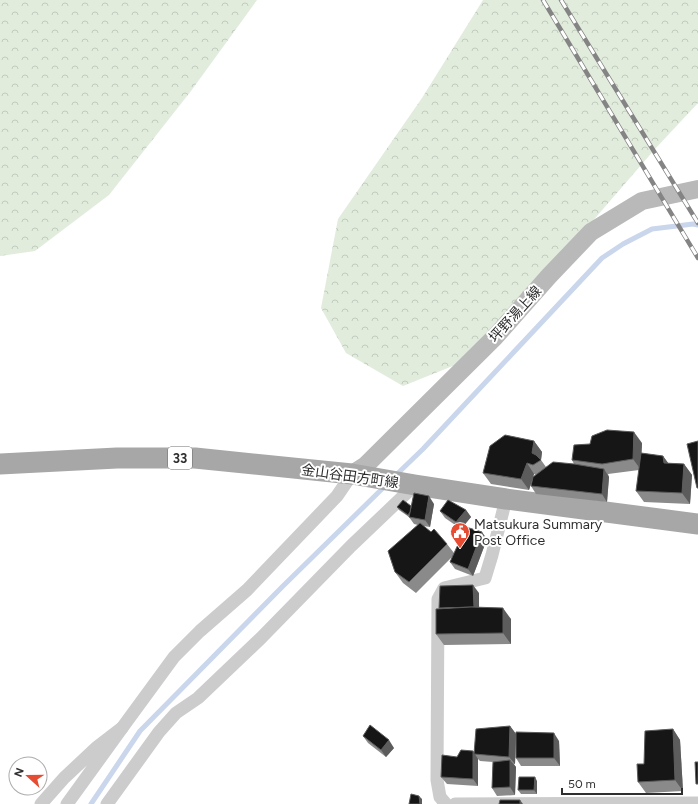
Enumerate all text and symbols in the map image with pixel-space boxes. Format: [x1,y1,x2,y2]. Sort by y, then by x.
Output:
street label: 坪野湯上線 [486,283,545,346]
road number: 33 [168,447,192,469]
street label: 金山谷田方町線 [300,461,400,492]
place label: Matsukura Summary Post Office [474,516,603,549]
public building icon: Matsukura Summary Post Office [449,521,471,549]
north arrow [8,756,48,796]
text: N [12,766,27,779]
scale bar [562,770,682,796]
text: 50 m [568,777,596,791]

